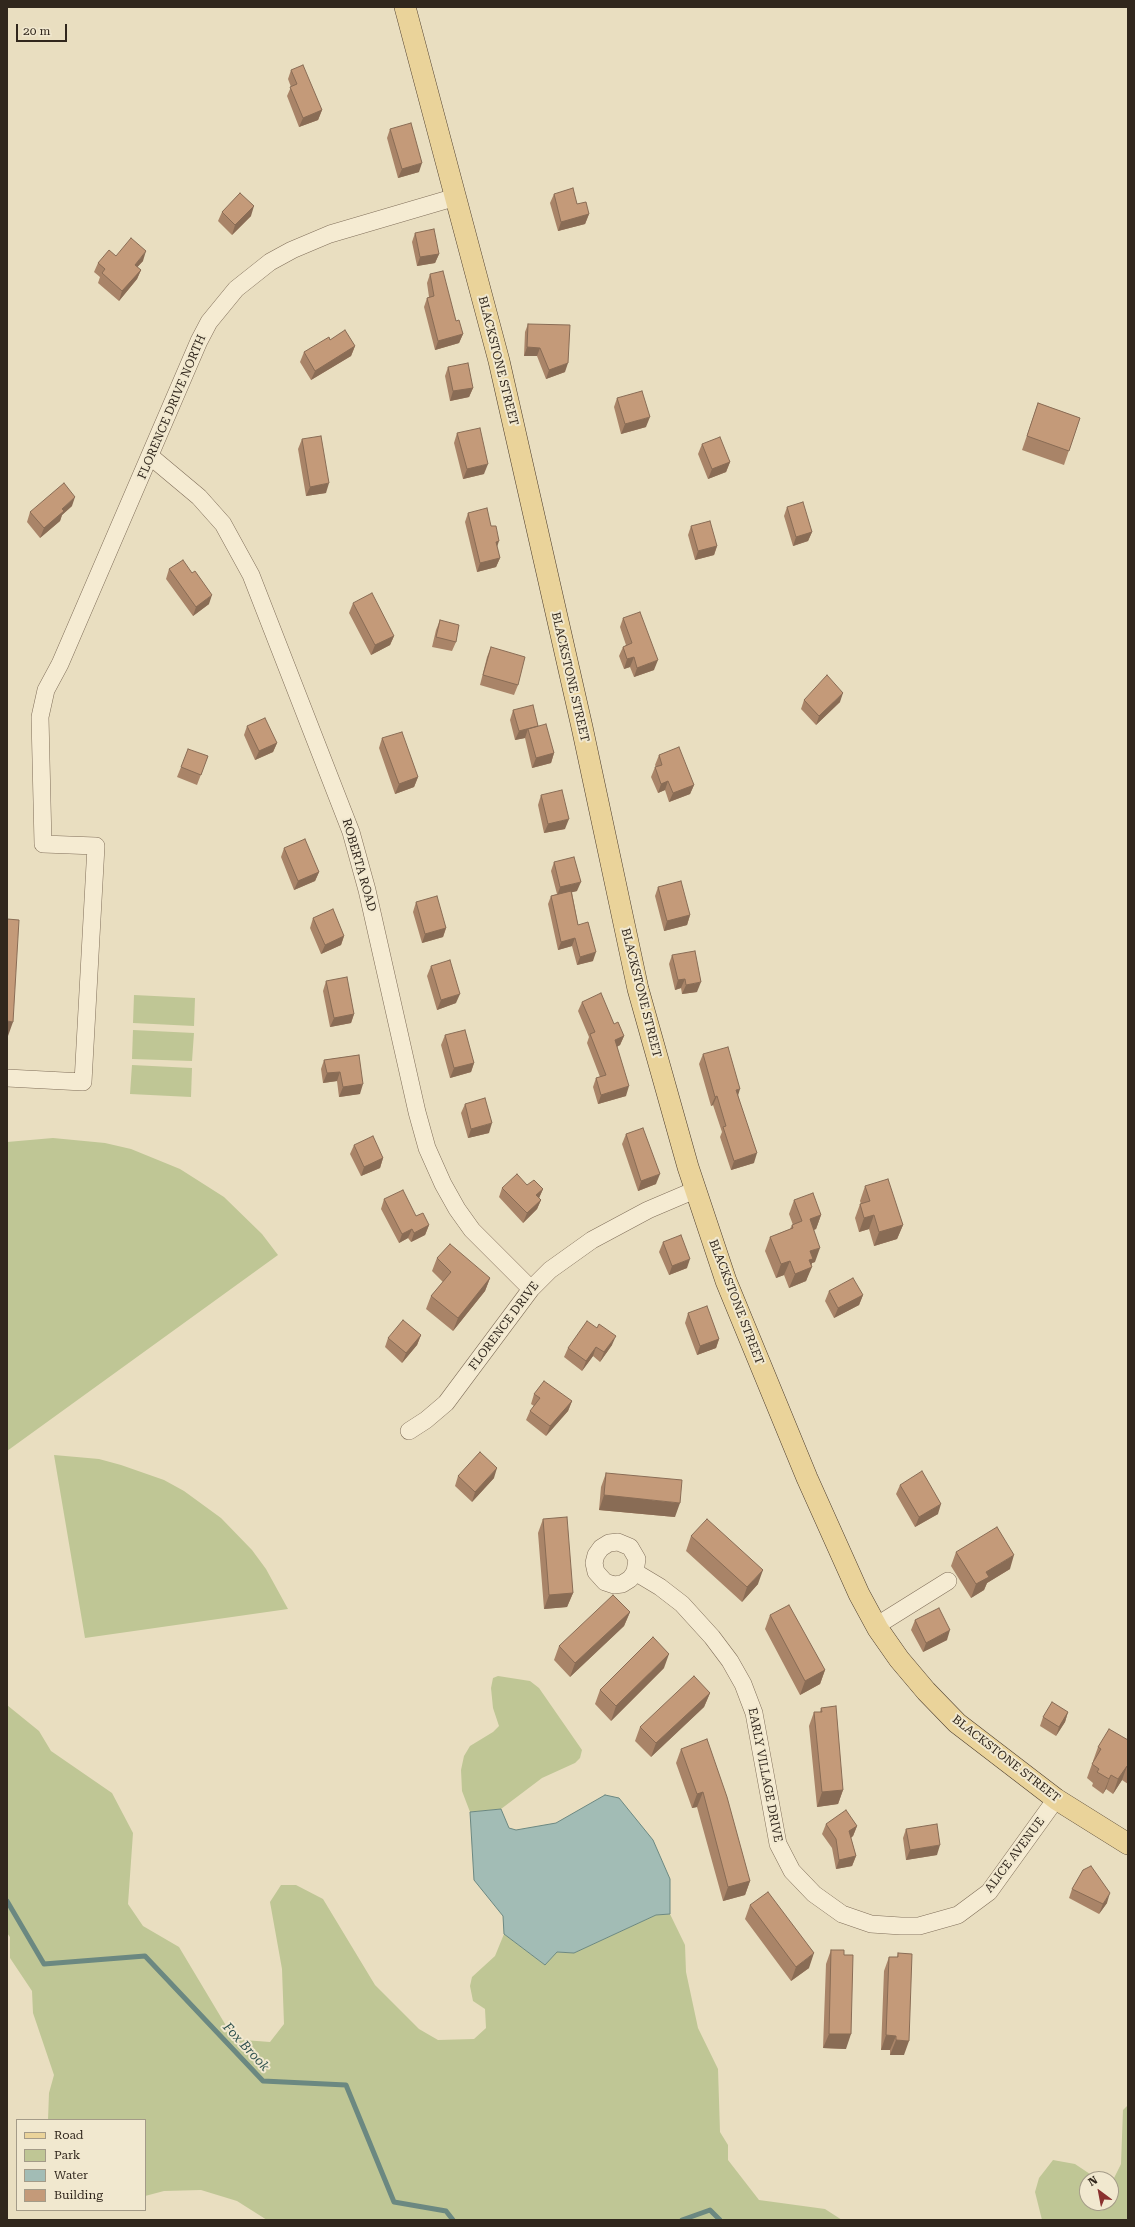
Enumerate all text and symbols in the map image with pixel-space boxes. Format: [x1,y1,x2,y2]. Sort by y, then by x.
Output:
scale bar [18,16,69,42]
text: 20 m [23,24,50,38]
street label: BLACKSTONE STREET [475,295,521,427]
street label: FLORENCE DRIVE NORTH [135,333,209,481]
street label: BLACKSTONE STREET [548,611,592,743]
street label: ROBERTA ROAD [339,817,379,913]
street label: BLACKSTONE STREET [618,927,664,1059]
street label: BLACKSTONE STREET [705,1237,767,1367]
street label: FLORENCE DRIVE [466,1279,542,1373]
street label: EARLY VILLAGE DRIVE [745,1707,785,1843]
street label: BLACKSTONE STREET [949,1712,1063,1806]
street label: ALICE AVENUE [982,1815,1048,1895]
water label: Fox Brook [220,2019,272,2075]
legend [16,2119,146,2211]
text: Road [54,2128,83,2142]
text: Park [54,2148,80,2162]
text: Water [54,2168,88,2182]
north arrow [1079,2171,1119,2211]
text: N [1086,2173,1100,2189]
text: Building [54,2188,103,2202]

